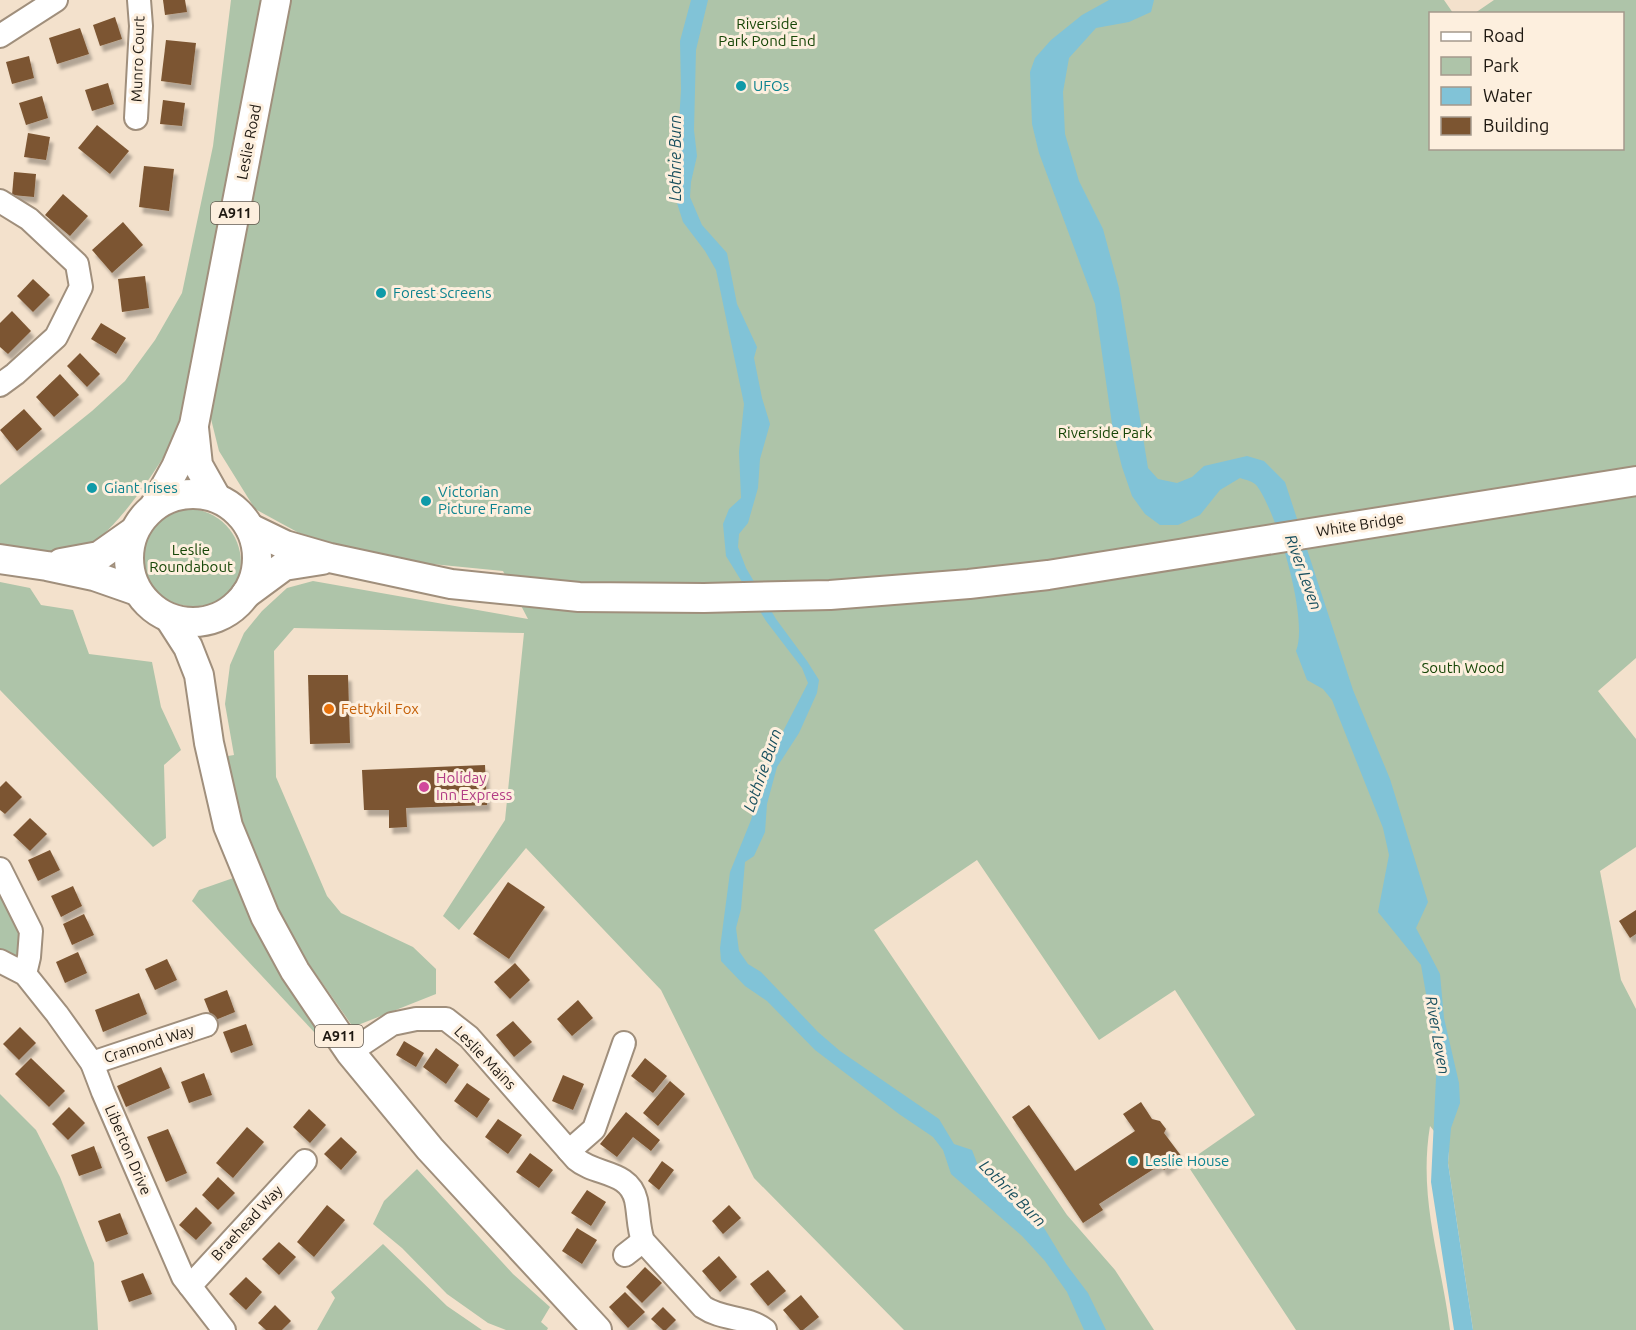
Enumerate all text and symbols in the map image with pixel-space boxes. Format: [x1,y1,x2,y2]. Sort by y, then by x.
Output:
legend [1429,12,1624,150]
park label: Riverside Park Pond End [718,15,816,49]
street label: Munro Court [128,16,148,102]
text: Road [1483,25,1525,45]
text: Park [1483,55,1519,75]
place label: UFOs [753,77,789,94]
marker: UFOs [734,79,748,93]
text: Water [1483,85,1533,105]
street label: Leslie Road [233,103,264,181]
water label: Lothrie Burn [666,115,684,201]
text: Building [1483,115,1549,135]
road number: A911 [211,202,259,224]
place label: Forest Screens [393,284,492,301]
marker: Forest Screens [374,286,388,300]
park label: Riverside Park [1058,424,1153,441]
place label: Giant Irises [104,479,178,496]
marker: Giant Irises [85,481,99,495]
place label: Victorian Picture Frame [438,483,532,517]
marker: Victorian Picture Frame [419,494,433,508]
street label: White Bridge [1315,509,1405,540]
water label: River Leven [1282,532,1326,612]
park label: Leslie Roundabout [149,541,233,575]
park label: South Wood [1421,659,1505,676]
place label: Fettykil Fox [341,700,419,717]
marker: Fettykil Fox [322,702,336,716]
water label: Lothrie Burn [739,726,785,814]
place label: Holiday Inn Express [436,769,512,803]
marker: Holiday Inn Express [417,780,431,794]
water label: River Leven [1422,994,1454,1076]
street label: Cramond Way [102,1021,196,1066]
street label: Leslie Mains [451,1023,520,1093]
road number: A911 [315,1025,363,1047]
street label: Liberton Drive [102,1102,155,1197]
place label: Leslie House [1145,1152,1229,1169]
marker: Leslie House [1126,1154,1140,1168]
water label: Lothrie Burn [976,1156,1050,1230]
street label: Braehead Way [208,1182,286,1264]

